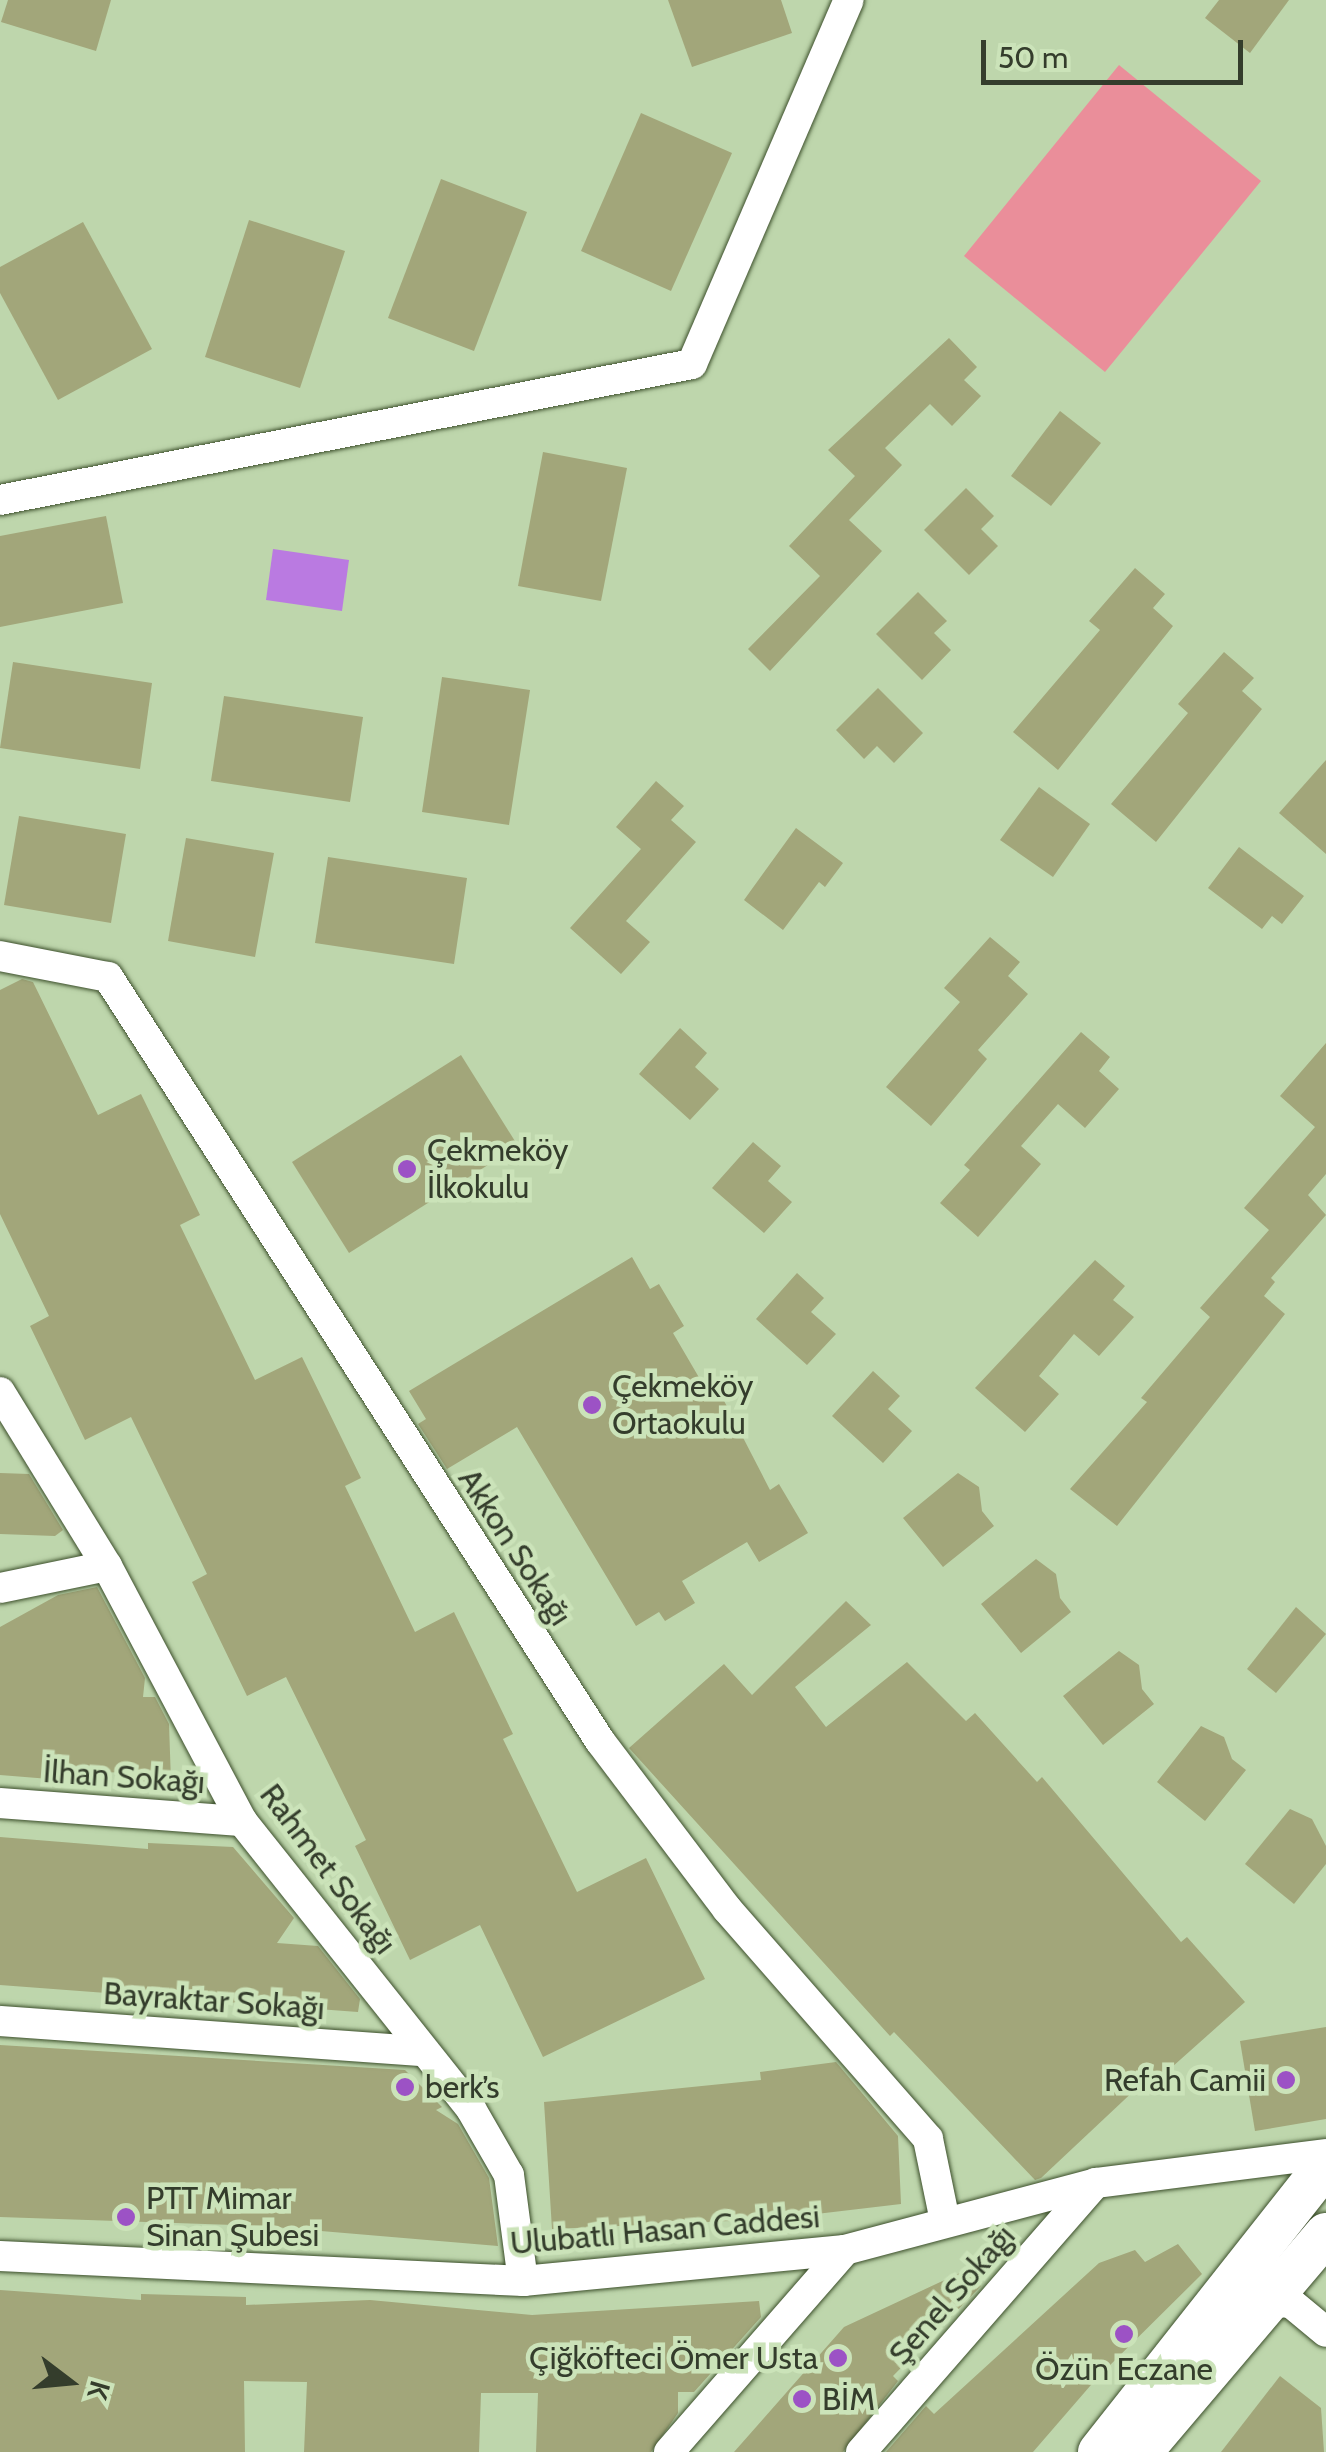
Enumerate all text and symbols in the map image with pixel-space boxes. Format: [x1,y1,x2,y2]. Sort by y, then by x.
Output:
scale bar [986,20,1248,82]
text: 50 m [998,39,1068,76]
place label: Çekmeköy İlkokulu [427,1132,568,1207]
marker: Çekmeköy İlkokulu [396,1158,418,1180]
place label: Çekmeköy Ortaokulu [612,1368,753,1443]
marker: Çekmeköy Ortaokulu [581,1394,603,1416]
street label: Akkon Sokağı [450,1462,580,1632]
street label: İlhan Sokağı [42,1752,206,1802]
street label: Rahmet Sokağı [252,1776,404,1962]
street label: Bayraktar Sokağı [102,1974,326,2028]
place label: Refah Camii [1104,2061,1266,2099]
place label: berk’s [425,2068,499,2106]
marker: Refah Camii [1275,2069,1297,2091]
marker: berk’s [394,2076,416,2098]
place label: PTT Mimar Sinan Şubesi [146,2180,319,2255]
street label: Ulubatlı Hasan Caddesi [509,2197,821,2263]
marker: PTT Mimar Sinan Şubesi [115,2206,137,2228]
street label: Şenel Sokağı [881,2217,1023,2373]
marker: Özün Eczane [1113,2323,1135,2345]
north arrow [20,2332,120,2432]
place label: Çiğköfteci Ömer Usta [529,2339,818,2377]
marker: Çiğköfteci Ömer Usta [827,2347,849,2369]
place label: Özün Eczane [1035,2350,1213,2388]
text: K [80,2377,118,2403]
place label: BİM [822,2380,875,2418]
marker: BİM [791,2388,813,2410]

